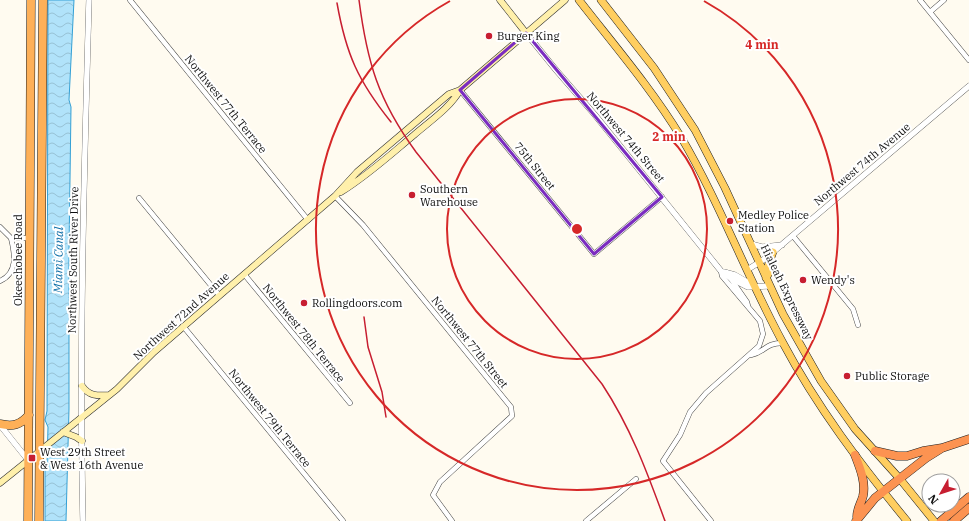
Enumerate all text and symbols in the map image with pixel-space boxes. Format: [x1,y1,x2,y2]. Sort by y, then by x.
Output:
place label: Burger King [497,29,559,43]
marker: Burger King [484,31,494,41]
text: 4 min [745,37,779,52]
street label: Northwest 77th Terrace [182,52,270,156]
street label: Northwest 74th Street [584,89,668,185]
street label: Northwest 74th Avenue [811,119,913,208]
text: 2 min [652,129,686,144]
street label: 75th Street [511,139,559,193]
place label: Southern Warehouse [420,182,478,209]
street label: Northwest South River Drive [65,186,81,334]
marker: Southern Warehouse [407,190,417,200]
place label: Medley Police Station [738,208,809,235]
street label: Okeechobee Road [11,214,25,306]
marker: Medley Police Station [725,216,735,226]
centre of rings [570,222,584,236]
water label: Miami Canal [50,226,66,294]
street label: Hialeah Expressway [758,242,816,342]
street label: Northwest 72nd Avenue [130,269,232,363]
place label: Wendy's [811,273,855,287]
marker: Wendy's [798,275,808,285]
street label: Northwest 78th Terrace [260,281,348,385]
street label: Northwest 77th Street [429,293,511,391]
place label: Rollingdoors.com [312,296,403,310]
marker: Rollingdoors.com [299,298,309,308]
street label: Northwest 79th Terrace [226,366,314,470]
place label: Public Storage [855,369,930,383]
marker: Public Storage [842,371,852,381]
place label: West 29th Street & West 16th Avenue [40,445,143,472]
marker: West 29th Street & West 16th Avenue [27,453,37,463]
north arrow [921,473,961,513]
text: N [925,491,941,507]

